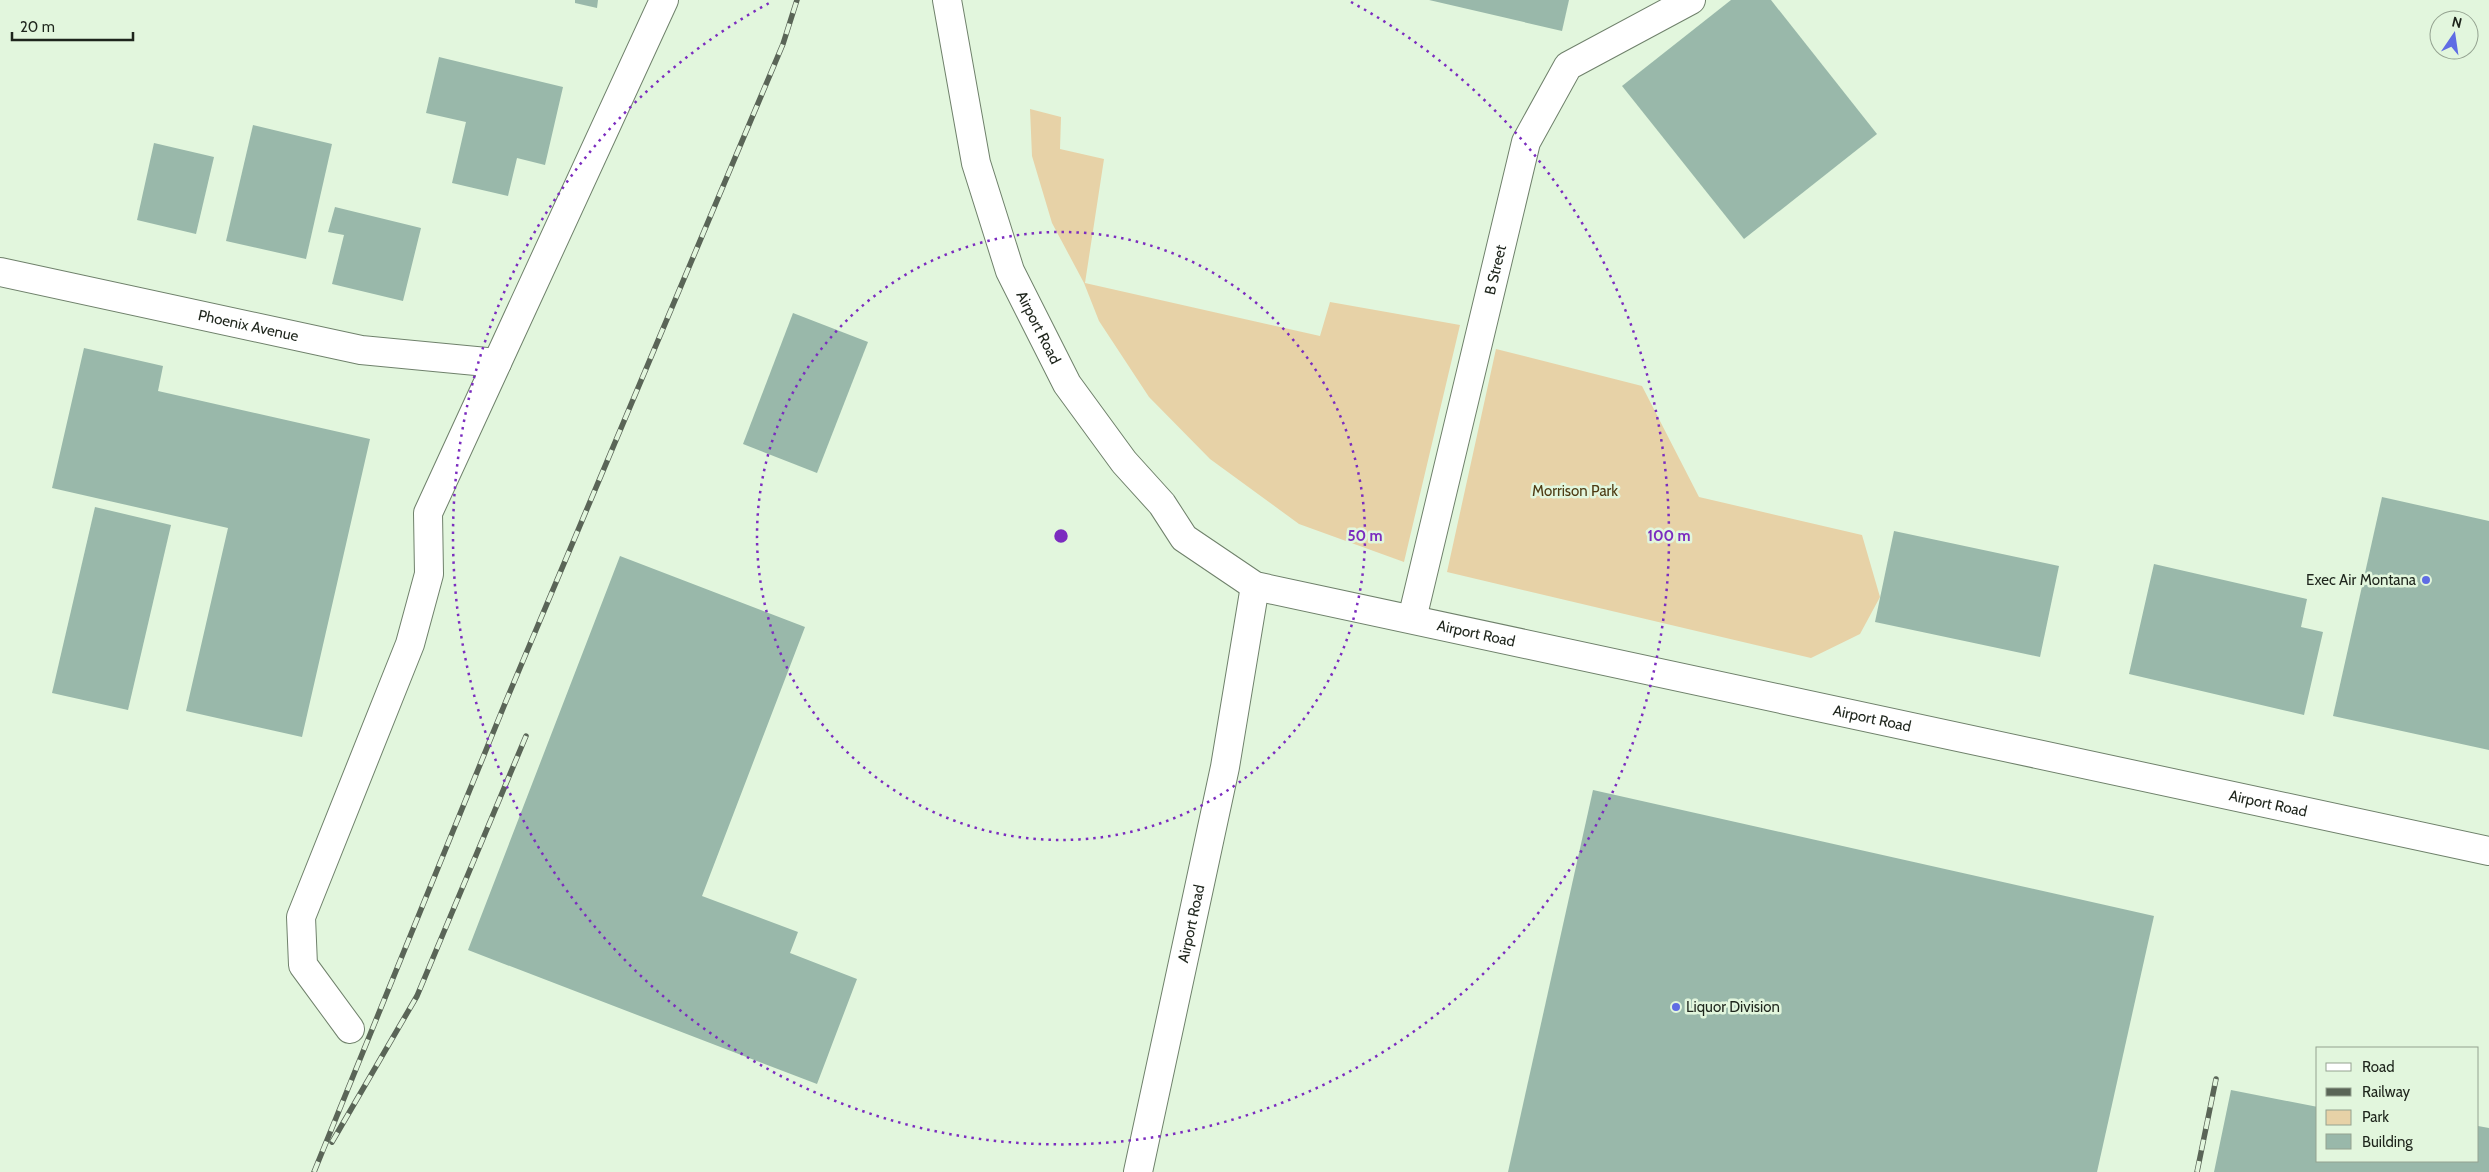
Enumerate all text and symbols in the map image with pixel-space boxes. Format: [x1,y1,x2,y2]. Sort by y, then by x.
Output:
scale bar [12,10,134,42]
north arrow [2429,10,2479,60]
text: N [2450,12,2464,32]
text: 20 m [20,18,55,36]
street label: B Street [1481,243,1510,297]
street label: Airport Road [1013,288,1064,367]
street label: Phoenix Avenue [196,306,300,345]
park label: Morrison Park [1532,482,1618,500]
centre of rings [1052,527,1070,545]
text: 50 m [1347,527,1383,545]
text: 100 m [1647,527,1691,545]
place label: Exec Air Montana [2306,571,2417,589]
marker: Exec Air Montana [2420,574,2432,586]
street label: Airport Road [1435,616,1517,651]
street label: Airport Road [1831,701,1913,736]
street label: Airport Road [2227,786,2309,821]
street label: Airport Road [1174,883,1208,964]
place label: Liquor Division [1686,998,1780,1016]
marker: Liquor Division [1670,1001,1682,1013]
legend [2316,1047,2479,1162]
text: Road [2362,1058,2395,1076]
text: Railway [2362,1083,2411,1101]
text: Park [2362,1108,2389,1126]
text: Building [2362,1133,2413,1151]

